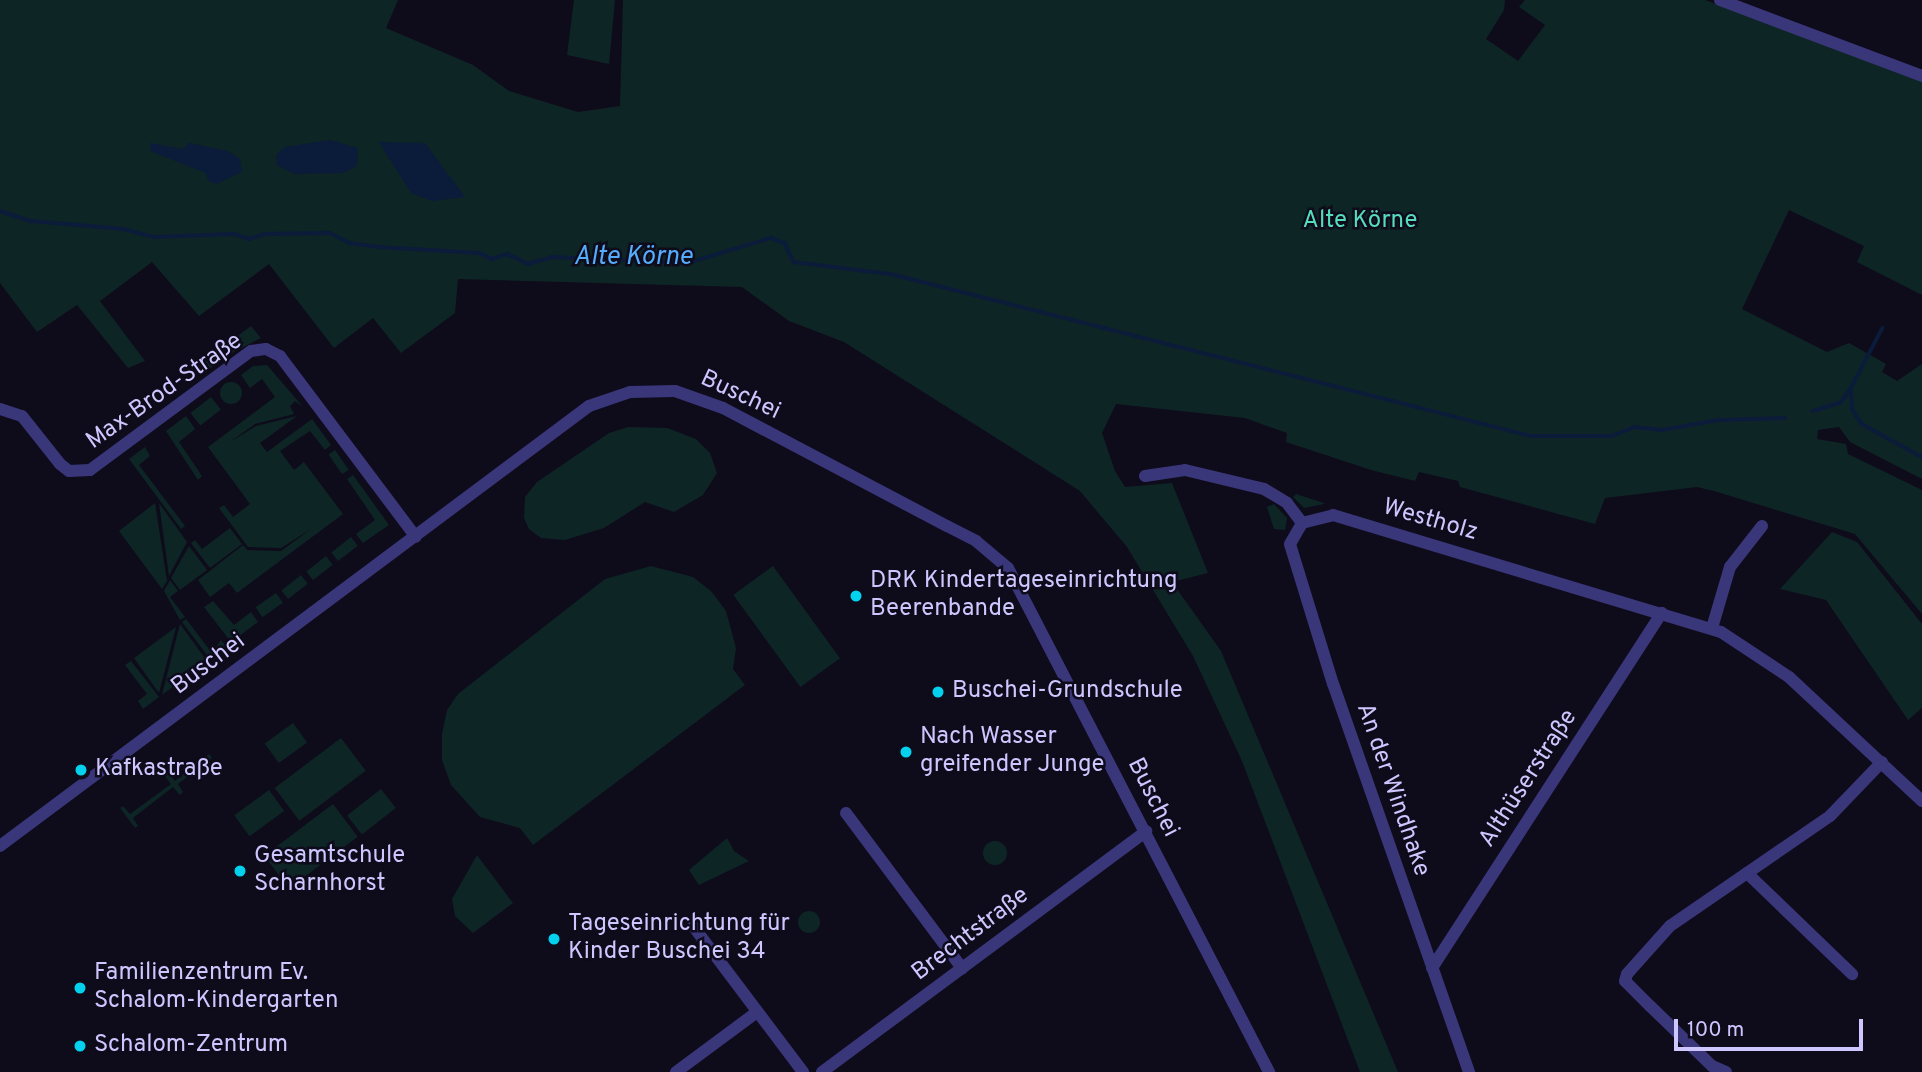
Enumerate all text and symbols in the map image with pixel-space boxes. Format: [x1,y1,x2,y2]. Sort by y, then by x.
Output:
park label: Alte Körne [1303,208,1417,236]
water label: Alte Körne [574,242,692,274]
street label: Max-Brod-Straße [82,328,248,456]
street label: Buschei [695,365,785,427]
street label: Westholz [1379,494,1481,548]
place label: DRK Kindertageseinrichtung Beerenbande [870,568,1178,624]
marker: DRK Kindertageseinrichtung Beerenbande [848,588,864,604]
street label: Buschei [166,628,252,702]
place label: Buschei-Grundschule [952,678,1183,706]
marker: Buschei-Grundschule [930,684,946,700]
street label: An der Windhake [1349,699,1435,881]
street label: Althüserstraße [1474,705,1584,853]
place label: Nach Wasser greifender Junge [920,724,1104,780]
marker: Nach Wasser greifender Junge [898,744,914,760]
street label: Buschei [1120,754,1184,842]
place label: Kafkastraße [95,756,223,784]
marker: Kafkastraße [73,762,89,778]
place label: Gesamtschule Scharnhorst [254,843,405,899]
marker: Gesamtschule Scharnhorst [232,863,248,879]
street label: Brechtstraße [907,882,1035,988]
place label: Tageseinrichtung für Kinder Buschei 34 [568,911,790,967]
marker: Tageseinrichtung für Kinder Buschei 34 [546,931,562,947]
place label: Familienzentrum Ev. Schalom-Kindergarten [94,960,338,1016]
marker: Familienzentrum Ev. Schalom-Kindergarten [72,980,88,996]
scale bar [1677,1006,1866,1050]
text: 100 m [1687,1017,1744,1044]
place label: Schalom-Zentrum [94,1032,288,1060]
marker: Schalom-Zentrum [72,1038,88,1054]

